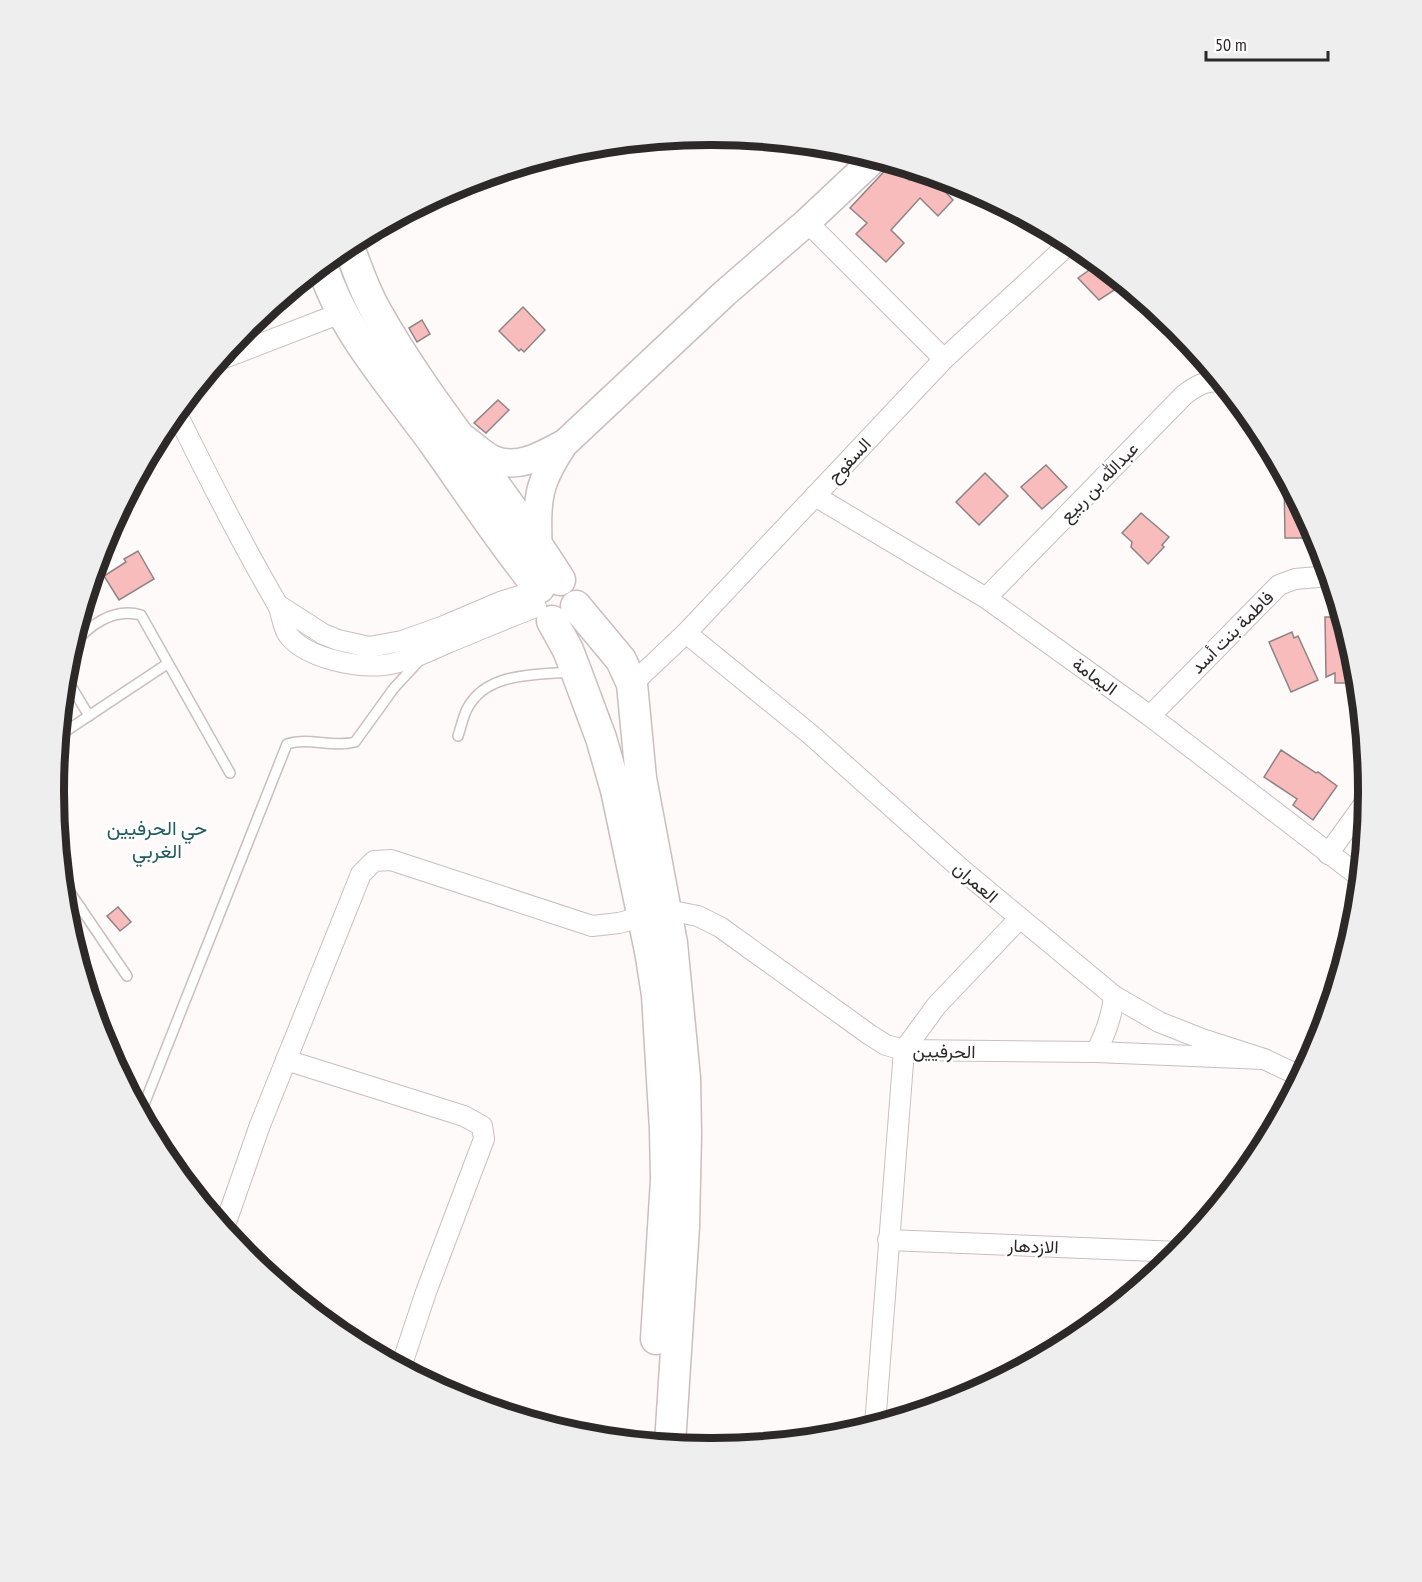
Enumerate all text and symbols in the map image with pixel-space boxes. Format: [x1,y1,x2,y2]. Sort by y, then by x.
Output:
scale bar [1206,24,1328,62]
text: 50 m [1215,33,1247,56]
street label: السفوح [822,433,876,488]
street label: عبدالله بن ربيع [1055,437,1144,528]
street label: فاطمة بنت أسد [1186,586,1278,678]
street label: اليمامة [1068,652,1122,700]
district label: حي الحرفيين الغربي [107,815,207,868]
street label: العمران [949,856,1003,908]
street label: الحرفيين [912,1039,976,1063]
street label: الازدهار [1006,1234,1059,1258]

